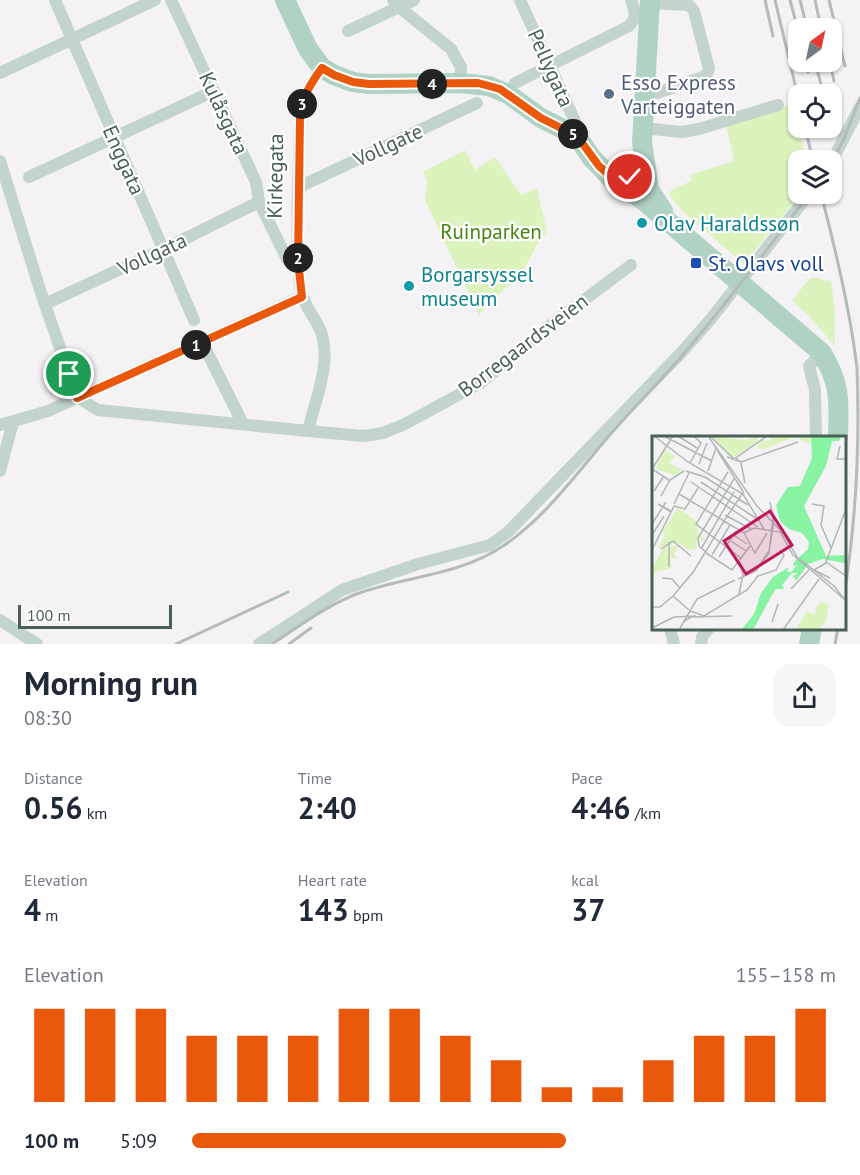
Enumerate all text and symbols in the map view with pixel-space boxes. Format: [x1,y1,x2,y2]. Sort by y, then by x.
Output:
north arrow [788,18,842,72]
map controls [788,18,842,204]
street label: Pellygata [522,25,580,111]
street label: Kulåsgata [193,67,255,159]
pin: 4 [417,69,447,99]
place label: Esso Express Varteiggaten [620,69,736,120]
text: 4 [427,74,437,94]
button: locate [788,84,842,138]
marker: Esso Express Varteiggaten [602,87,616,101]
pin: 3 [287,89,317,119]
text: 3 [297,94,307,114]
street label: Vollgate [348,117,427,173]
pin: 5 [558,119,588,149]
street label: Enggata [97,121,151,199]
text: 5 [568,124,578,144]
street label: Kirkegata [261,133,289,219]
button: layers [788,150,842,204]
pin [604,151,655,202]
icon: check [613,160,646,193]
place label: Olav Haraldssøn [654,210,800,237]
marker: Olav Haraldssøn [635,216,649,230]
park label: Ruinparken [440,218,542,245]
street label: Vollgata [112,226,191,282]
pin: 2 [283,243,313,273]
text: 2 [293,248,303,268]
place label: St. Olavs voll [708,250,824,277]
marker: St. Olavs voll [689,256,703,270]
place label: Borgarsyssel museum [421,261,534,312]
marker: Borgarsyssel museum [402,279,416,293]
street label: Borregaardsveien [453,287,593,403]
pin: 1 [181,330,211,360]
text: 1 [191,335,201,355]
pin [43,348,94,399]
icon: arrive [52,357,85,390]
inset map [652,436,845,629]
scale bar [18,602,172,630]
text: 100 m [27,605,70,625]
text: Morning run [24,661,198,704]
button: share [773,664,836,727]
text: 08:30 [24,705,72,731]
text: Distance [24,768,83,788]
text: Time [298,768,332,788]
text: Pace [571,768,603,788]
text: 0.56 [24,788,82,827]
text: 2:40 [298,788,357,827]
text: 4:46 [571,788,630,827]
text: km [82,803,107,823]
text: /km [630,803,661,823]
text: Elevation [24,870,88,890]
text: Heart rate [298,870,367,890]
text: kcal [571,870,599,890]
text: 4 [24,890,41,929]
text: 143 [298,890,349,929]
text: 37 [571,890,605,929]
text: m [41,905,58,925]
text: bpm [349,905,383,925]
text: Elevation [24,962,104,988]
text: 155–158 m [736,962,836,988]
text: 100 m [24,1128,79,1154]
text: 5:09 [120,1128,157,1154]

